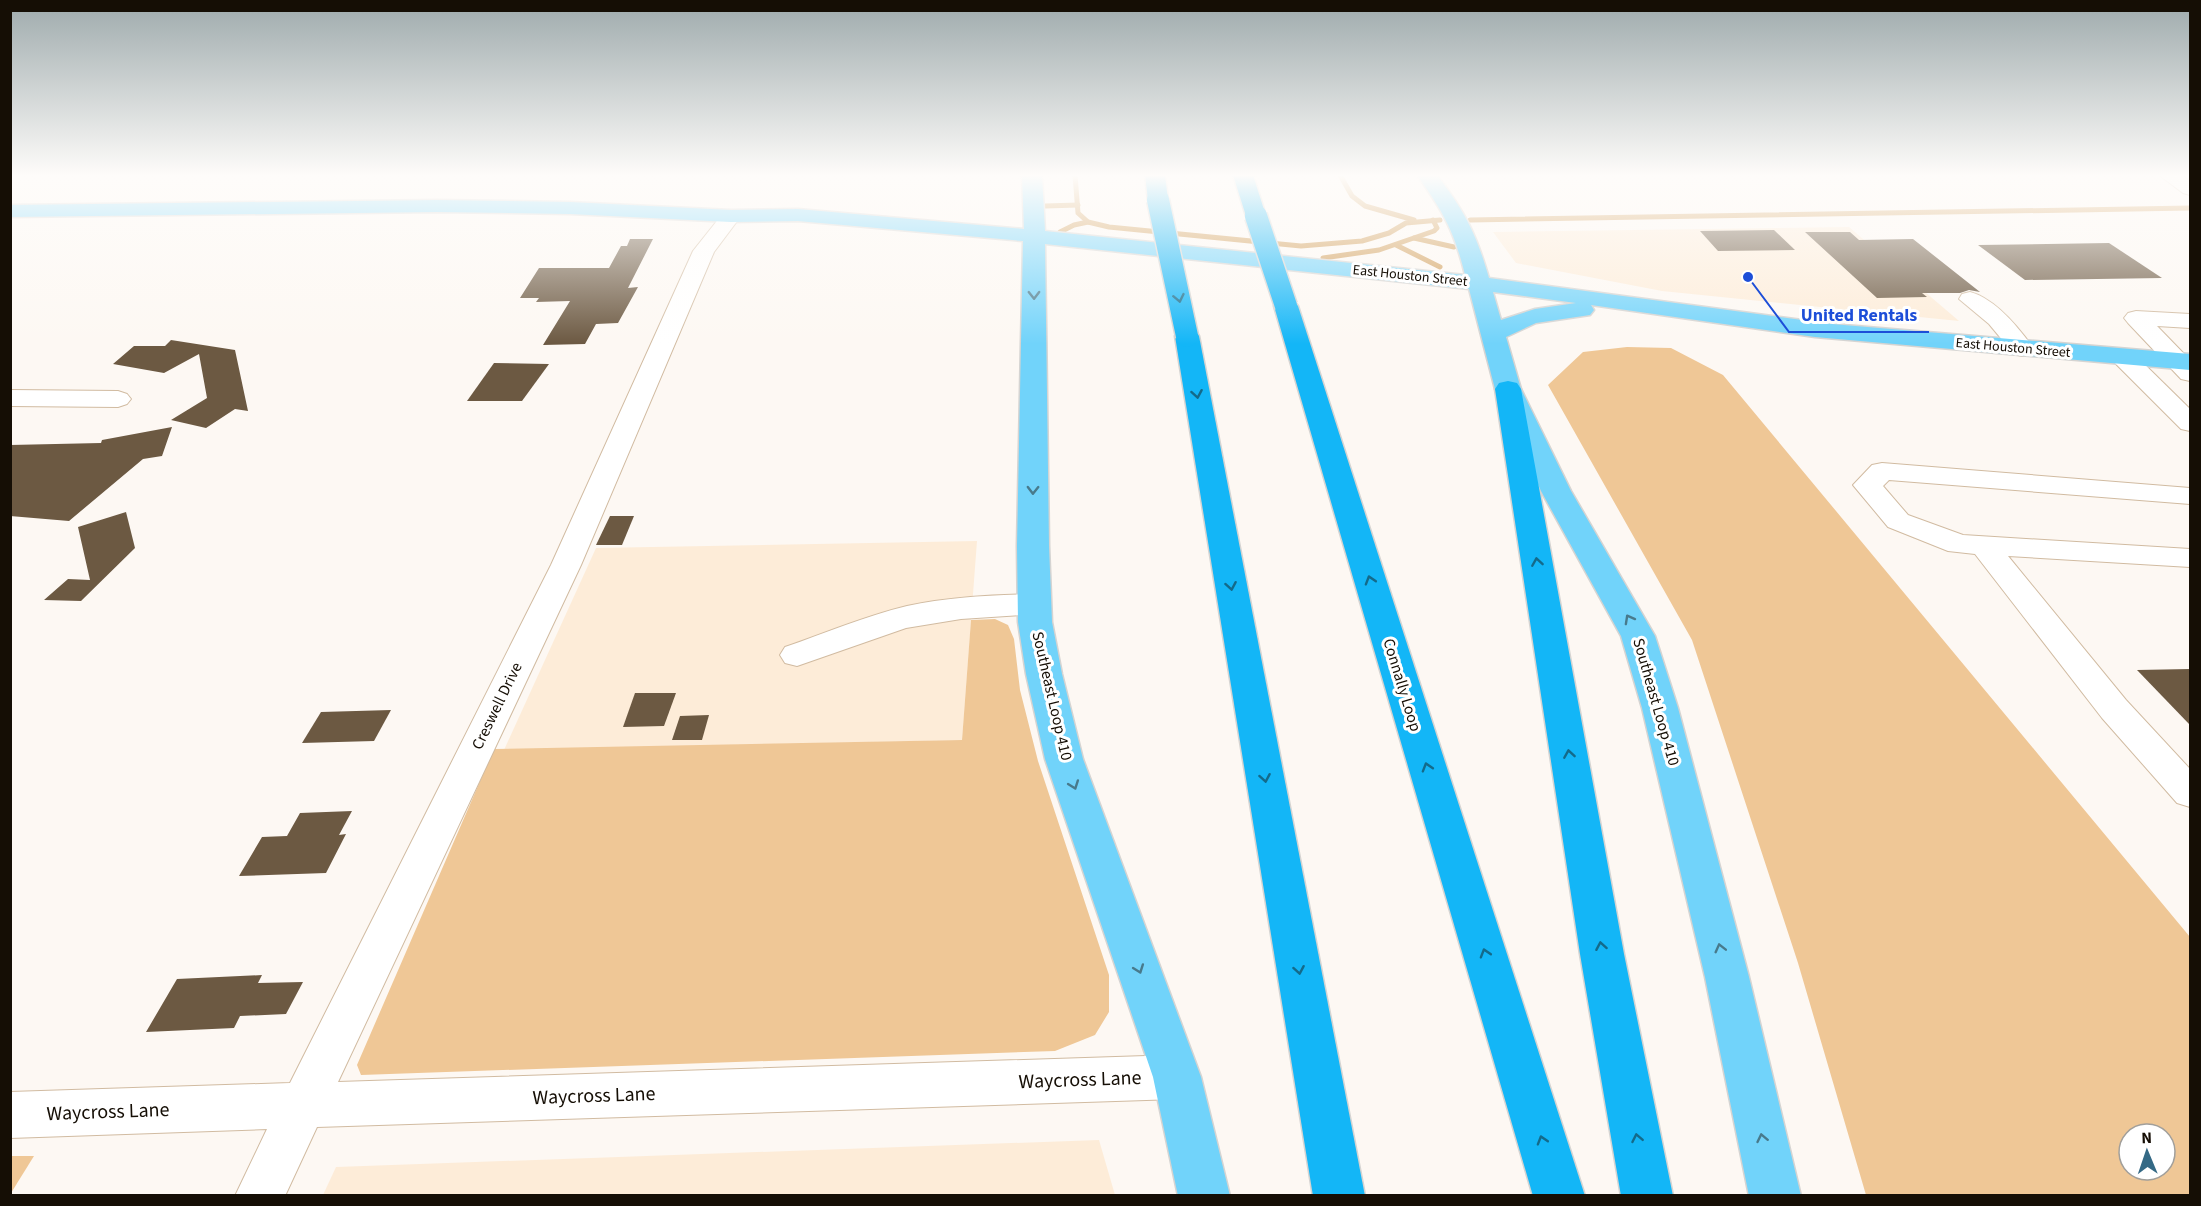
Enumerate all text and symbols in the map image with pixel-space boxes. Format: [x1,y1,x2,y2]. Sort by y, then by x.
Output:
street label: East Houston Street [1352,260,1469,292]
one-way arrow [1028,290,1040,299]
one-way arrow [1172,293,1185,303]
callout: United Rentals [1789,296,1929,332]
text: United Rentals [1801,303,1917,328]
street label: East Houston Street [1955,333,2071,363]
one-way arrow [1191,389,1203,398]
one-way arrow [1027,485,1040,494]
one-way arrow [1531,557,1544,567]
one-way arrow [1365,576,1377,586]
one-way arrow [1224,580,1237,590]
one-way arrow [1625,615,1636,625]
street label: Southeast Loop 410 [1026,629,1078,763]
street label: Connally Loop [1377,636,1427,734]
street label: Southeast Loop 410 [1627,636,1685,768]
street label: Creswell Drive [466,659,528,753]
one-way arrow [1563,749,1576,759]
one-way arrow [1422,762,1435,773]
one-way arrow [1258,772,1271,782]
one-way arrow [1066,779,1079,790]
one-way arrow [1595,942,1607,951]
one-way arrow [1714,943,1727,953]
one-way arrow [1480,948,1492,959]
one-way arrow [1131,963,1144,973]
one-way arrow [1292,964,1305,974]
street label: Waycross Lane [1018,1064,1142,1096]
street label: Waycross Lane [532,1080,656,1112]
street label: Waycross Lane [46,1096,170,1128]
north arrow [2117,1122,2177,1182]
text: N [2141,1127,2152,1149]
one-way arrow [1631,1133,1643,1143]
one-way arrow [1757,1134,1770,1144]
one-way arrow [1537,1135,1549,1146]

